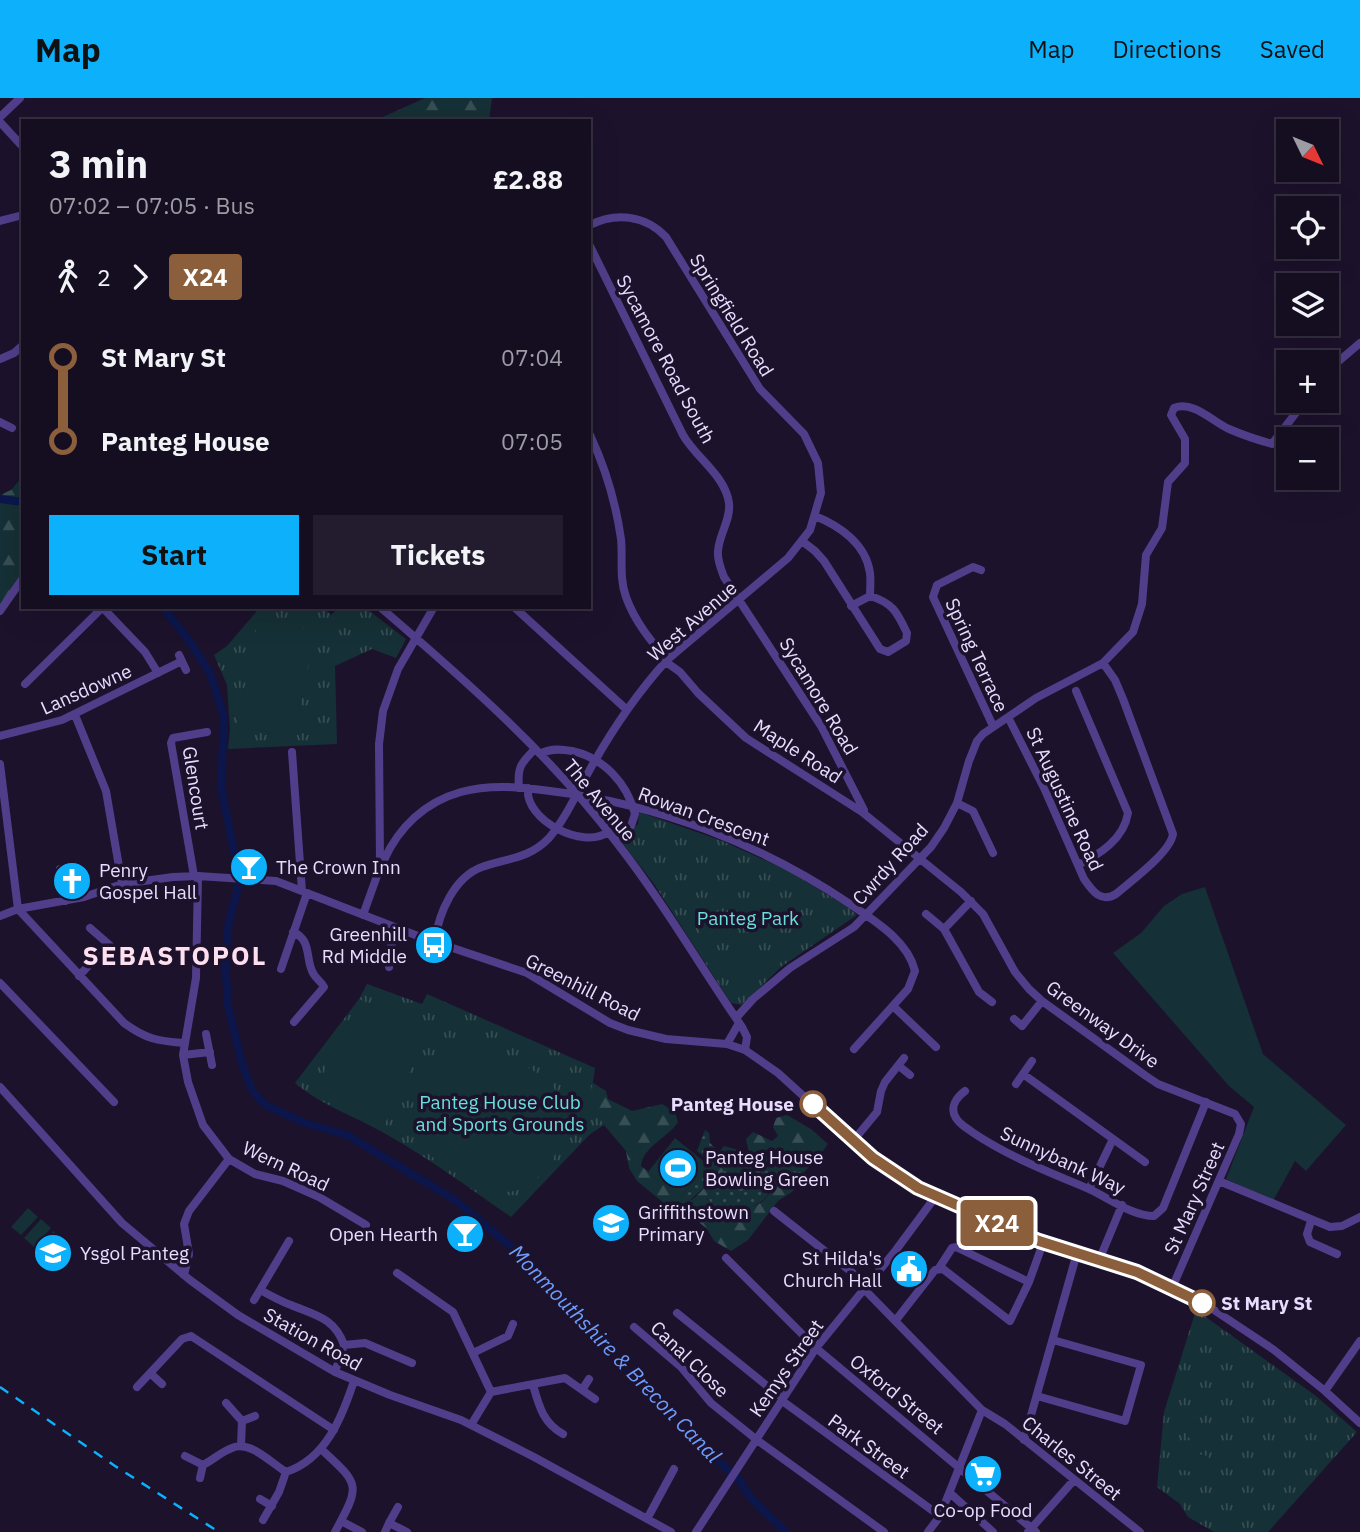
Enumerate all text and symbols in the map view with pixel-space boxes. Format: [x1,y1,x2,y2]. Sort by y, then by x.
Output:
text: Map [35,28,101,71]
text: Map [1028,33,1074,65]
text: Directions [1112,33,1222,65]
text: Saved [1260,33,1325,65]
north arrow [1276,119,1339,182]
map controls [1276,119,1339,490]
text: 3 min [49,139,148,188]
text: £2.88 [493,162,563,196]
text: 07:02 – 07:05 · Bus [49,190,255,220]
button: locate [1276,196,1339,259]
street label: Springfield Road [685,249,779,381]
icon: walk [49,258,87,296]
icon: forward [121,258,159,296]
text: X24 [183,261,228,293]
text: 2 [97,262,111,292]
street label: Sycamore Road South [611,271,721,447]
button: layers [1276,273,1339,336]
text: St Mary St [101,340,226,374]
text: 07:04 [501,342,563,372]
button: + [1276,350,1339,413]
text: Panteg House [101,424,270,458]
text: 07:05 [501,426,563,456]
button: − [1276,427,1339,490]
button: Start [49,515,299,595]
button: Tickets [313,515,563,595]
street label: West Avenue [642,576,742,666]
street label: Spring Terrace [940,594,1014,716]
street label: Sycamore Road [775,633,863,759]
street label: Lansdowne [37,658,135,720]
street label: Maple Road [749,714,847,788]
street label: St Augustine Road [1021,723,1109,875]
street label: Glencourt [178,745,214,831]
street label: The Avenue [559,754,641,846]
street label: Rowan Crescent [635,781,773,851]
street label: Cwrdy Road [847,818,933,910]
bar icon: The Crown Inn [228,846,270,888]
place label: The Crown Inn [276,855,401,879]
place label: Penry Gospel Hall [99,858,197,904]
church icon: Penry Gospel Hall [51,860,93,902]
park label: Panteg Park [697,906,799,930]
place label: Greenhill Rd Middle [322,922,407,968]
bus stop icon: Greenhill Rd Middle [413,924,455,966]
district label: SEBASTOPOL [83,938,267,972]
street label: Greenhill Road [522,948,644,1026]
street label: Greenway Drive [1042,975,1164,1073]
park label: Panteg House Club and Sports Grounds [415,1090,585,1136]
marker: Panteg House [800,1091,826,1117]
place label: Panteg House [671,1092,794,1116]
street label: Sunnybank Way [997,1120,1130,1200]
street label: Wern Road [239,1135,333,1197]
street label: St Mary Street [1158,1138,1230,1258]
place label: Panteg House Bowling Green [705,1145,830,1191]
sports icon: Panteg House Bowling Green [657,1147,699,1189]
place label: Griffithstown Primary [638,1200,749,1246]
line badge: X24 [957,1200,1037,1246]
school or university icon: Griffithstown Primary [590,1202,632,1244]
text: X24 [975,1207,1019,1239]
bar icon: Open Hearth [444,1213,486,1255]
place label: Open Hearth [329,1222,438,1246]
school or university icon: Ysgol Panteg [32,1232,74,1274]
water label: Monmouthshire & Brecon Canal [504,1238,728,1469]
place label: Ysgol Panteg [80,1241,189,1265]
place label: St Hilda's Church Hall [783,1246,882,1292]
public building icon: St Hilda's Church Hall [888,1248,930,1290]
marker: St Mary St [1189,1290,1215,1316]
place label: St Mary St [1221,1291,1312,1315]
street label: Station Road [260,1302,366,1376]
street label: Kemys Street [744,1315,828,1421]
street label: Canal Close [646,1316,734,1402]
street label: Oxford Street [845,1349,949,1439]
street label: Park Street [823,1408,915,1484]
street label: Charles Street [1017,1411,1127,1505]
supermarket icon: Co-op Food [962,1453,1004,1495]
place label: Co-op Food [934,1498,1033,1522]

